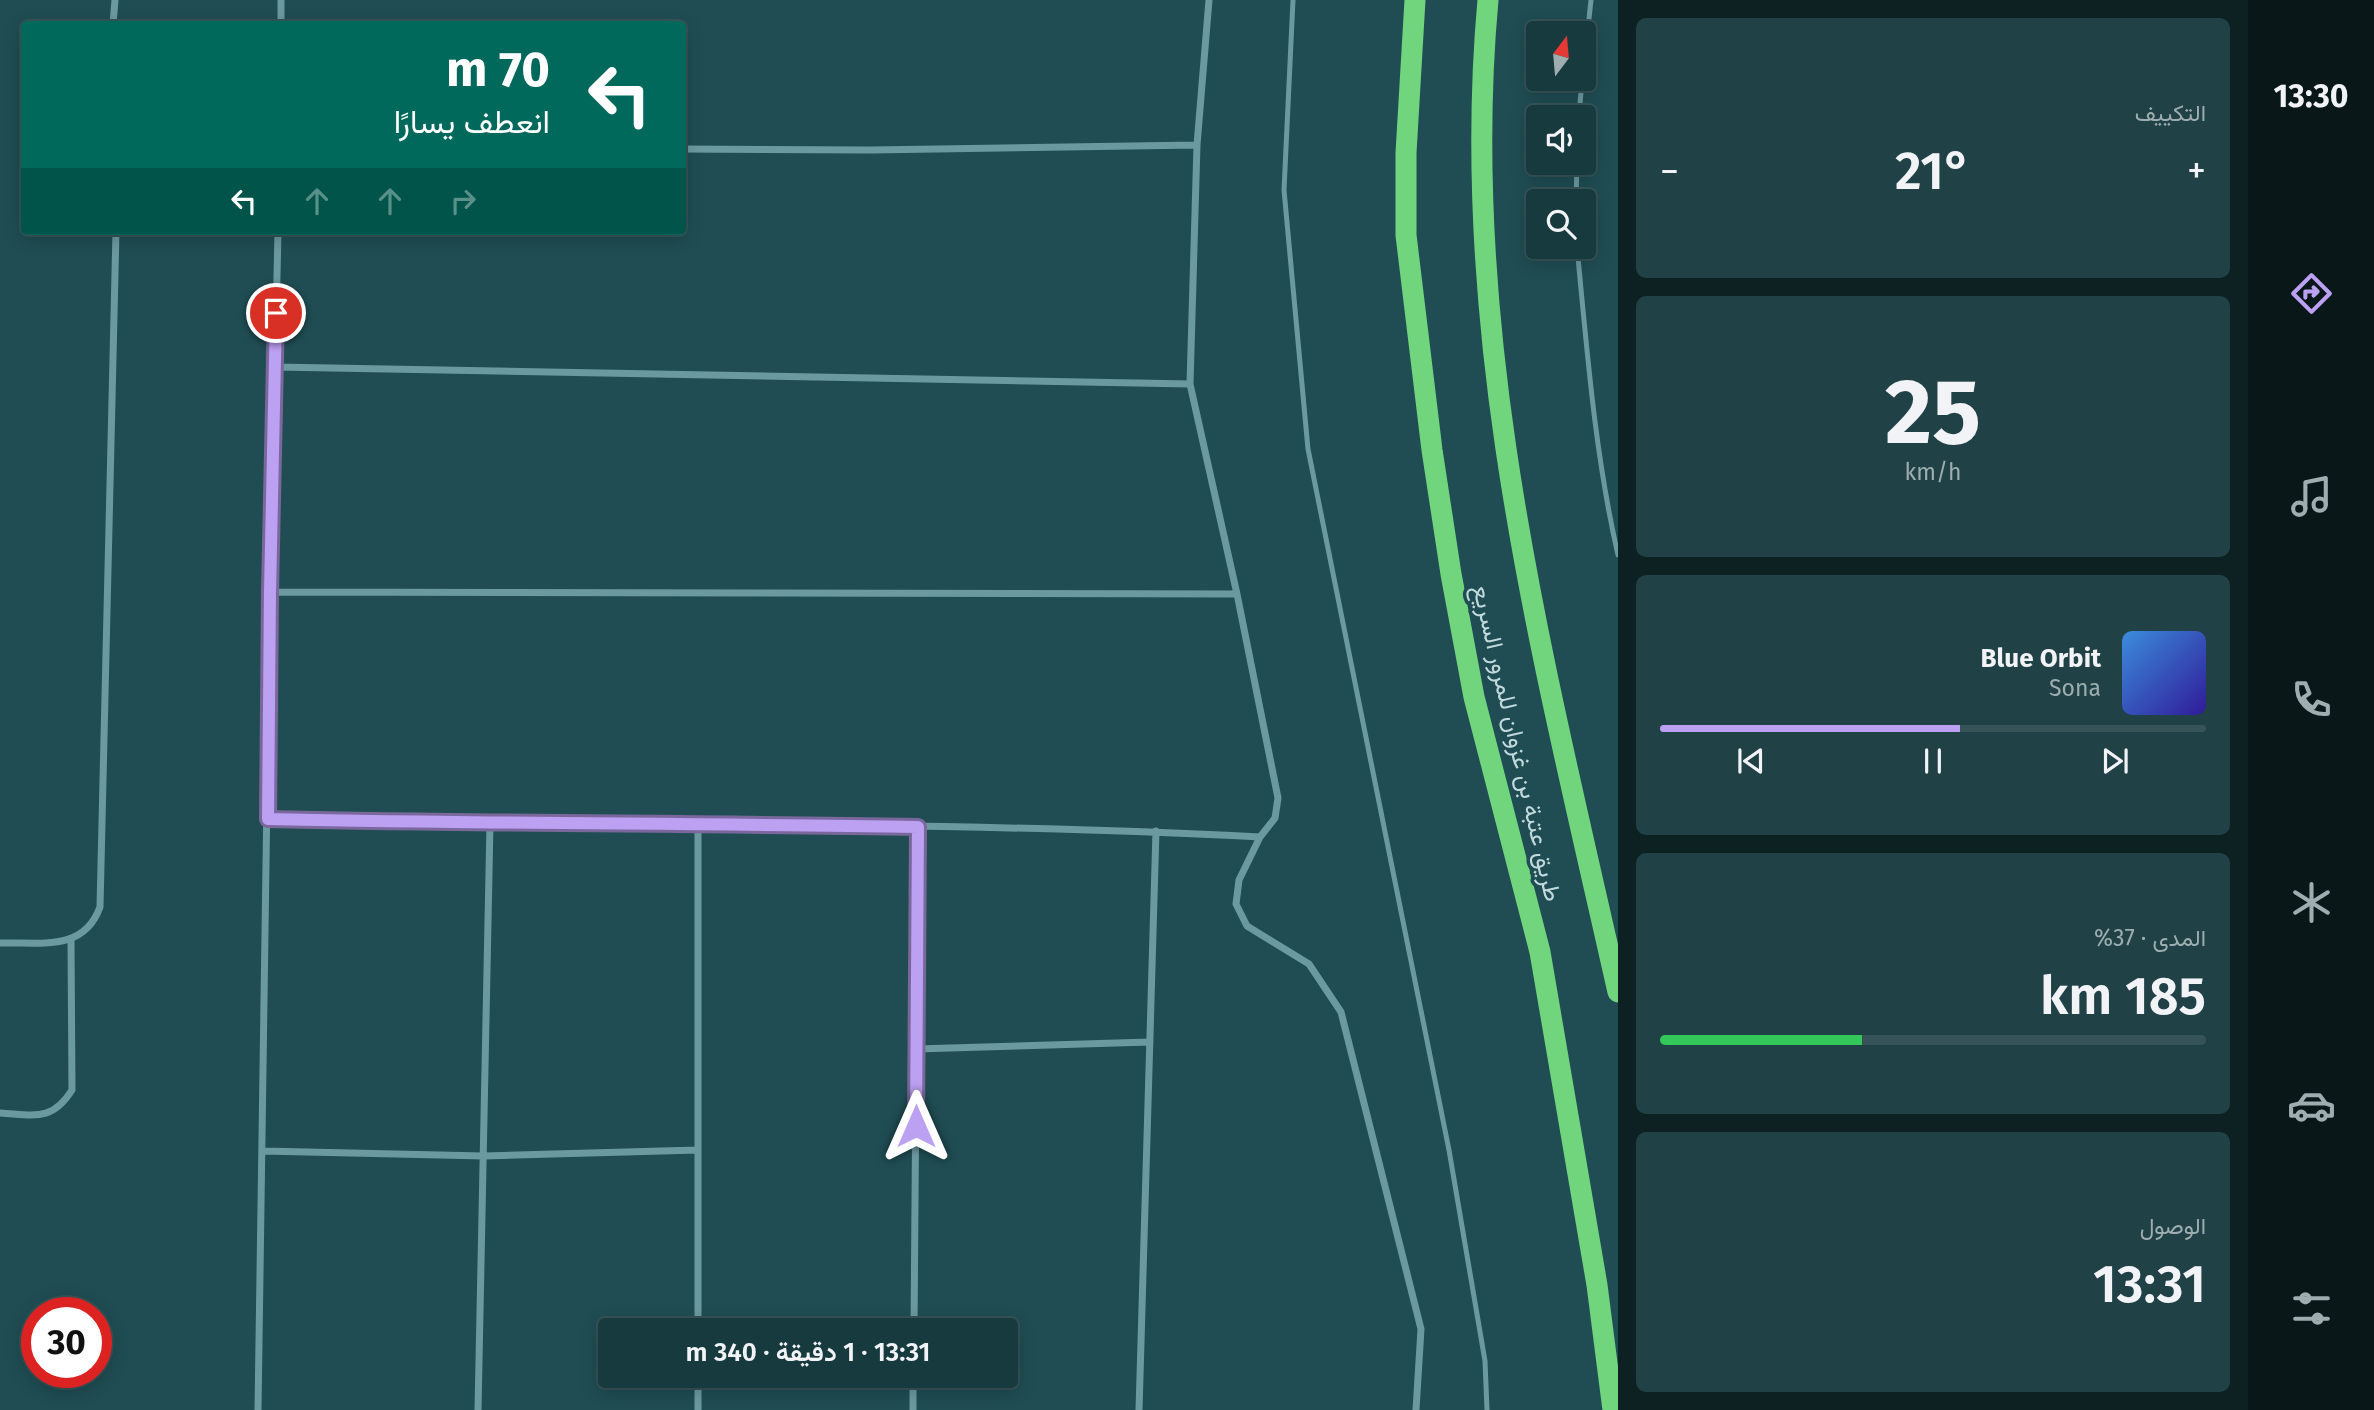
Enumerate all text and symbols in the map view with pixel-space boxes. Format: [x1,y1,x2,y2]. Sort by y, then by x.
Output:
north arrow [1526,21,1596,91]
map controls [1526,21,1596,259]
text: 70 m [446,40,550,99]
icon: left [574,49,665,140]
text: 13:30 [2273,77,2349,115]
text: التكييف [2135,99,2206,127]
text: انعطف يسارًا [394,103,550,141]
button: sound [1526,105,1596,175]
text: 21° [1895,140,1971,203]
text: − [1660,148,1679,194]
text: + [2187,148,2206,194]
icon: left [225,182,263,220]
icon: ahead [298,182,336,220]
icon: ahead [371,182,409,220]
icon: right [444,182,482,220]
button: search [1526,189,1596,259]
icon: directions [2287,269,2336,318]
pin [246,283,306,343]
icon: arrive [257,294,295,332]
text: 25 [1885,358,1981,467]
text: km/h [1905,458,1961,486]
icon: music [2287,472,2336,521]
street label: طريق عتبة بن غزوان للمرور السريع [1464,582,1567,905]
text: Blue Orbit [1981,643,2101,674]
text: Sona [2049,674,2101,702]
icon: phone [2287,675,2336,724]
icon: previous [1732,742,1770,780]
icon: pause [1914,742,1952,780]
icon: next [2096,742,2134,780]
icon: climate [2287,878,2336,927]
text: المدى · 37% [2094,924,2206,952]
text: 185 km [2040,965,2206,1028]
icon: car [2287,1081,2336,1130]
position arrow [879,1089,953,1163]
text: الوصول [2140,1212,2206,1240]
text: 13:31 [2093,1253,2206,1316]
icon: filters [2287,1284,2336,1333]
speed limit sign: 30 [21,1297,112,1388]
text: 13:31 · 1 دقيقة · 340 m [686,1337,930,1368]

